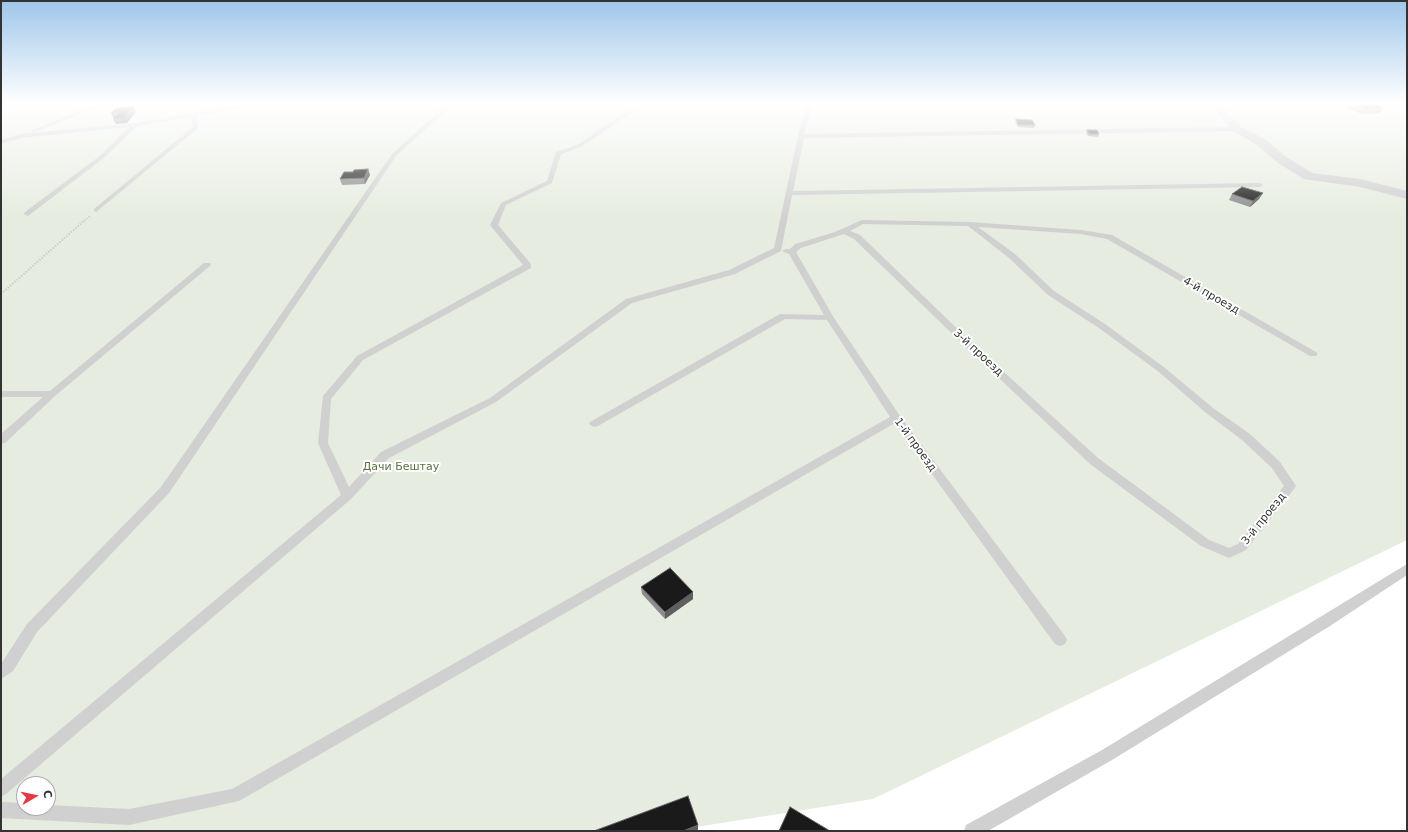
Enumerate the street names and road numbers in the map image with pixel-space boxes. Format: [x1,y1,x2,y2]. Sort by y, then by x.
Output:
street label: 4-й проезд [1181,275,1241,317]
street label: 3-й проезд [951,327,1005,379]
street label: 1-й проезд [891,416,939,474]
street label: 3-й проезд [1239,490,1289,548]

